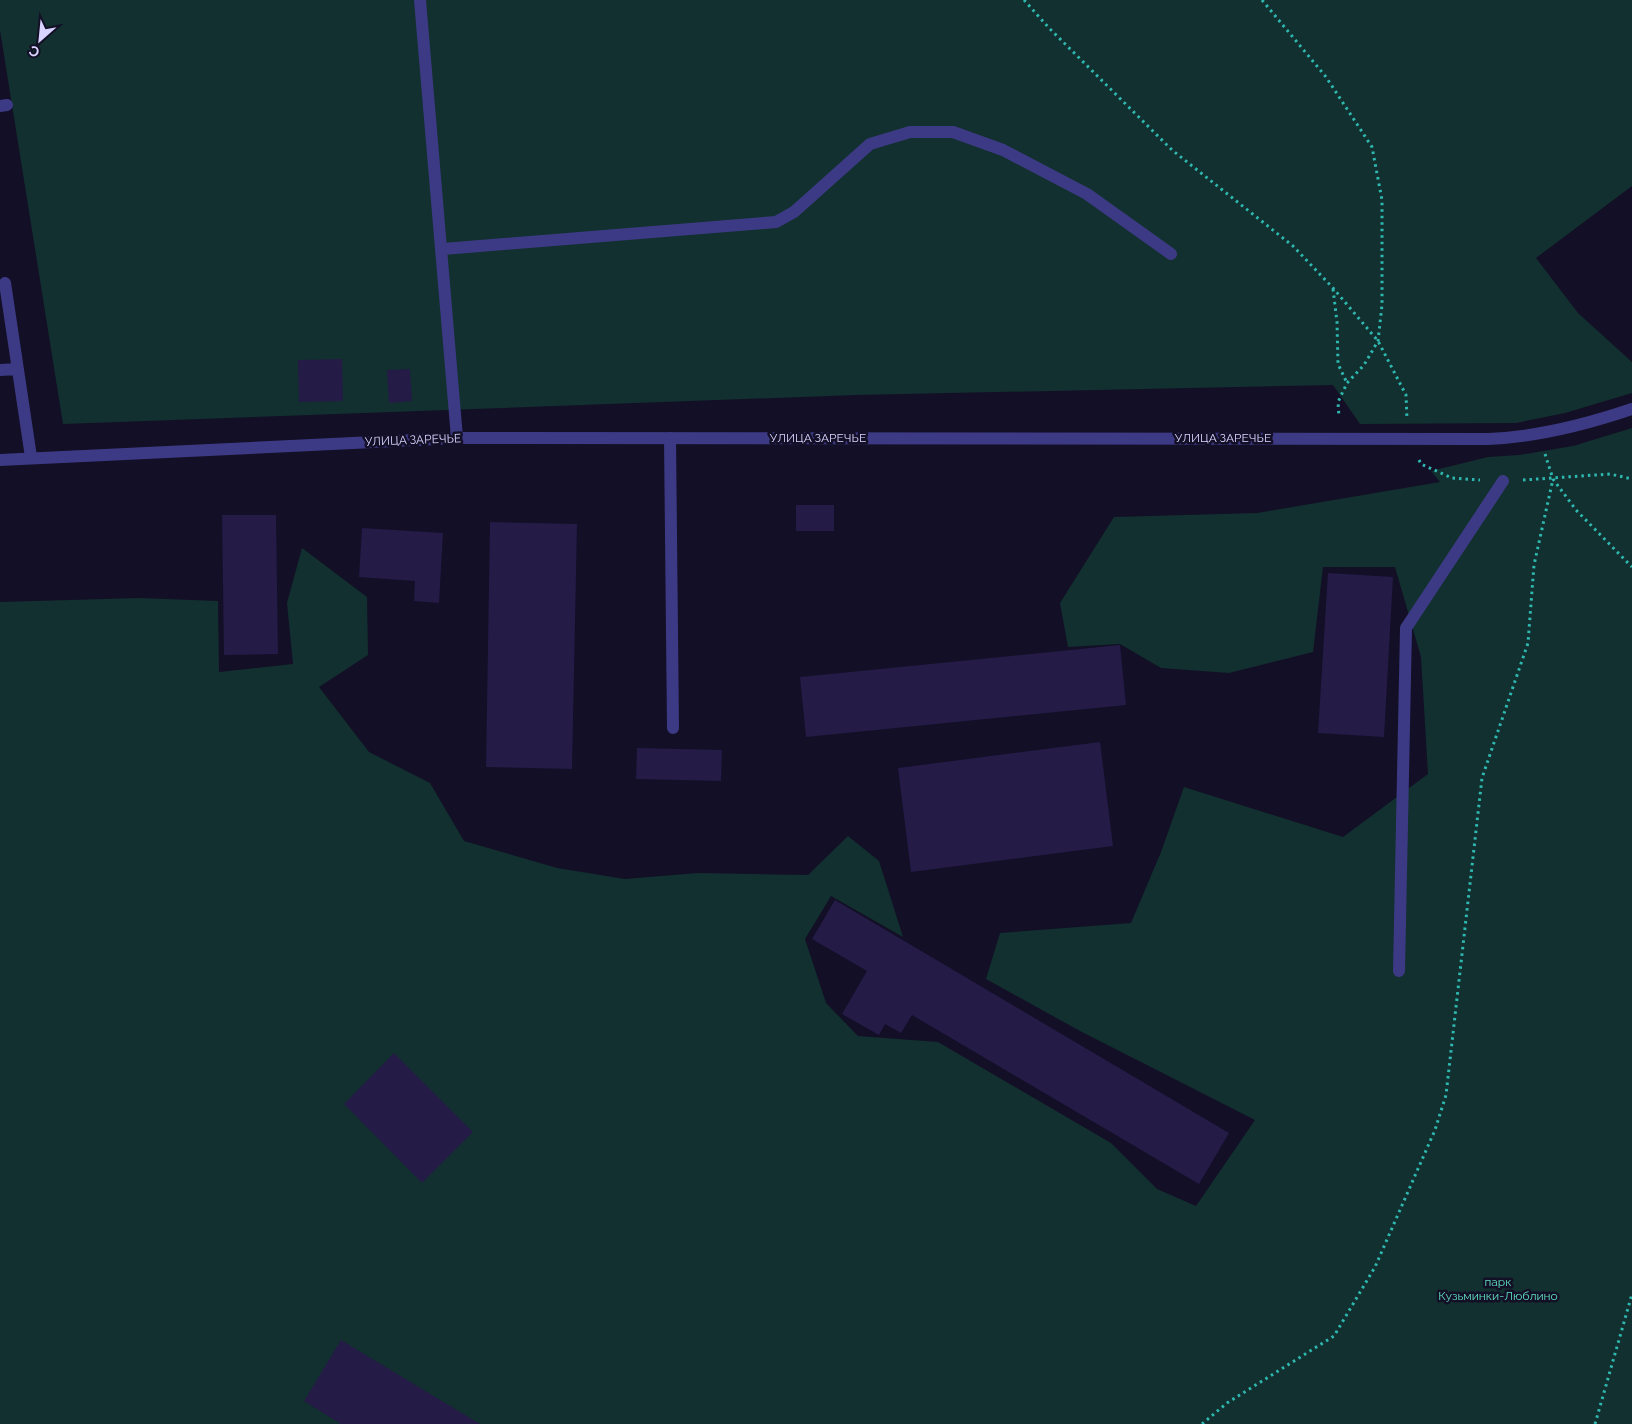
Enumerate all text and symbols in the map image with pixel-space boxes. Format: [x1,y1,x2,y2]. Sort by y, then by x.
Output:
north arrow [15,15,65,65]
text: С [26,42,42,61]
street label: УЛИЦА ЗАРЕЧЬЕ [365,431,461,449]
street label: УЛИЦА ЗАРЕЧЬЕ [770,431,866,445]
street label: УЛИЦА ЗАРЕЧЬЕ [1175,431,1271,445]
park label: парк Кузьминки-Люблино [1438,1275,1558,1303]

